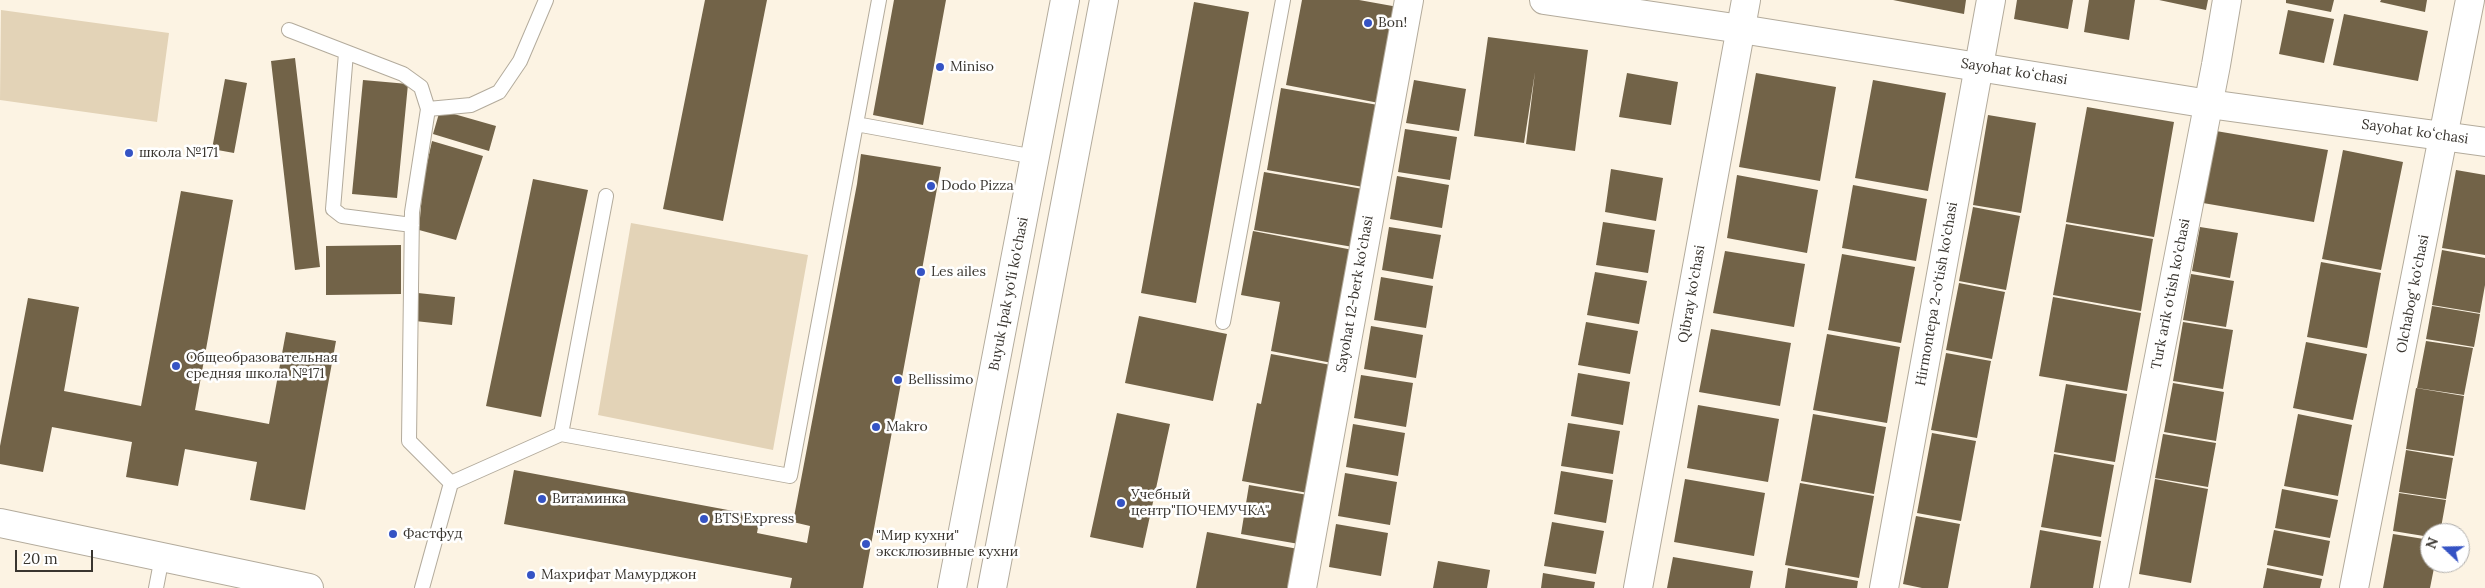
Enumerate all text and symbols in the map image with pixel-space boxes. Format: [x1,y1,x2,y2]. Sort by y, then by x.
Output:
place label: Bon! [1378,15,1407,31]
marker: Bon! [1362,17,1374,29]
street label: Sayohat koʻchasi [1959,55,2069,89]
place label: Miniso [950,59,994,75]
marker: Miniso [934,61,946,73]
street label: Sayohat koʻchasi [2361,116,2469,148]
place label: школа №171 [139,145,218,161]
marker: школа №171 [123,147,135,159]
place label: Dodo Pizza [941,178,1014,194]
marker: Dodo Pizza [925,180,937,192]
street label: Hirmontepa 2-o'tish ko'chasi [1913,201,1961,387]
street label: Sayohat 12-berk ko'chasi [1333,214,1377,374]
street label: Buyuk Ipak yo'li ko'chasi [986,216,1032,372]
street label: Turk arik o'tish ko'chasi [2148,217,2194,371]
street label: Olchabog' ko'chasi [2393,233,2433,355]
street label: Qibray ko'chasi [1675,244,1709,344]
place label: Les ailes [931,264,986,280]
marker: Les ailes [915,266,927,278]
place label: Общеобразовательная средняя школа №171 [186,350,338,382]
marker: Общеобразовательная средняя школа №171 [170,360,182,372]
place label: Bellissimo [908,372,973,388]
marker: Bellissimo [892,374,904,386]
place label: Makro [886,419,928,435]
marker: Makro [870,421,882,433]
place label: Учебный центр"ПОЧЕМУЧКА" [1131,487,1270,520]
place label: Витаминка [552,491,626,507]
marker: Витаминка [536,493,548,505]
marker: Учебный центр"ПОЧЕМУЧКА" [1115,497,1127,509]
place label: BTS Express [714,511,794,527]
marker: BTS Express [698,513,710,525]
north arrow [2420,523,2470,573]
place label: Фастфуд [403,526,463,542]
marker: Фастфуд [387,528,399,540]
place label: "Мир кухни" эксклюзивные кухни [876,528,1018,560]
text: N [2422,535,2442,551]
marker: "Мир кухни" эксклюзивные кухни [860,538,872,550]
scale bar [18,540,95,572]
text: 20 m [23,549,58,568]
place label: Махрифат Мамурджон [541,567,697,583]
marker: Махрифат Мамурджон [525,569,537,581]

